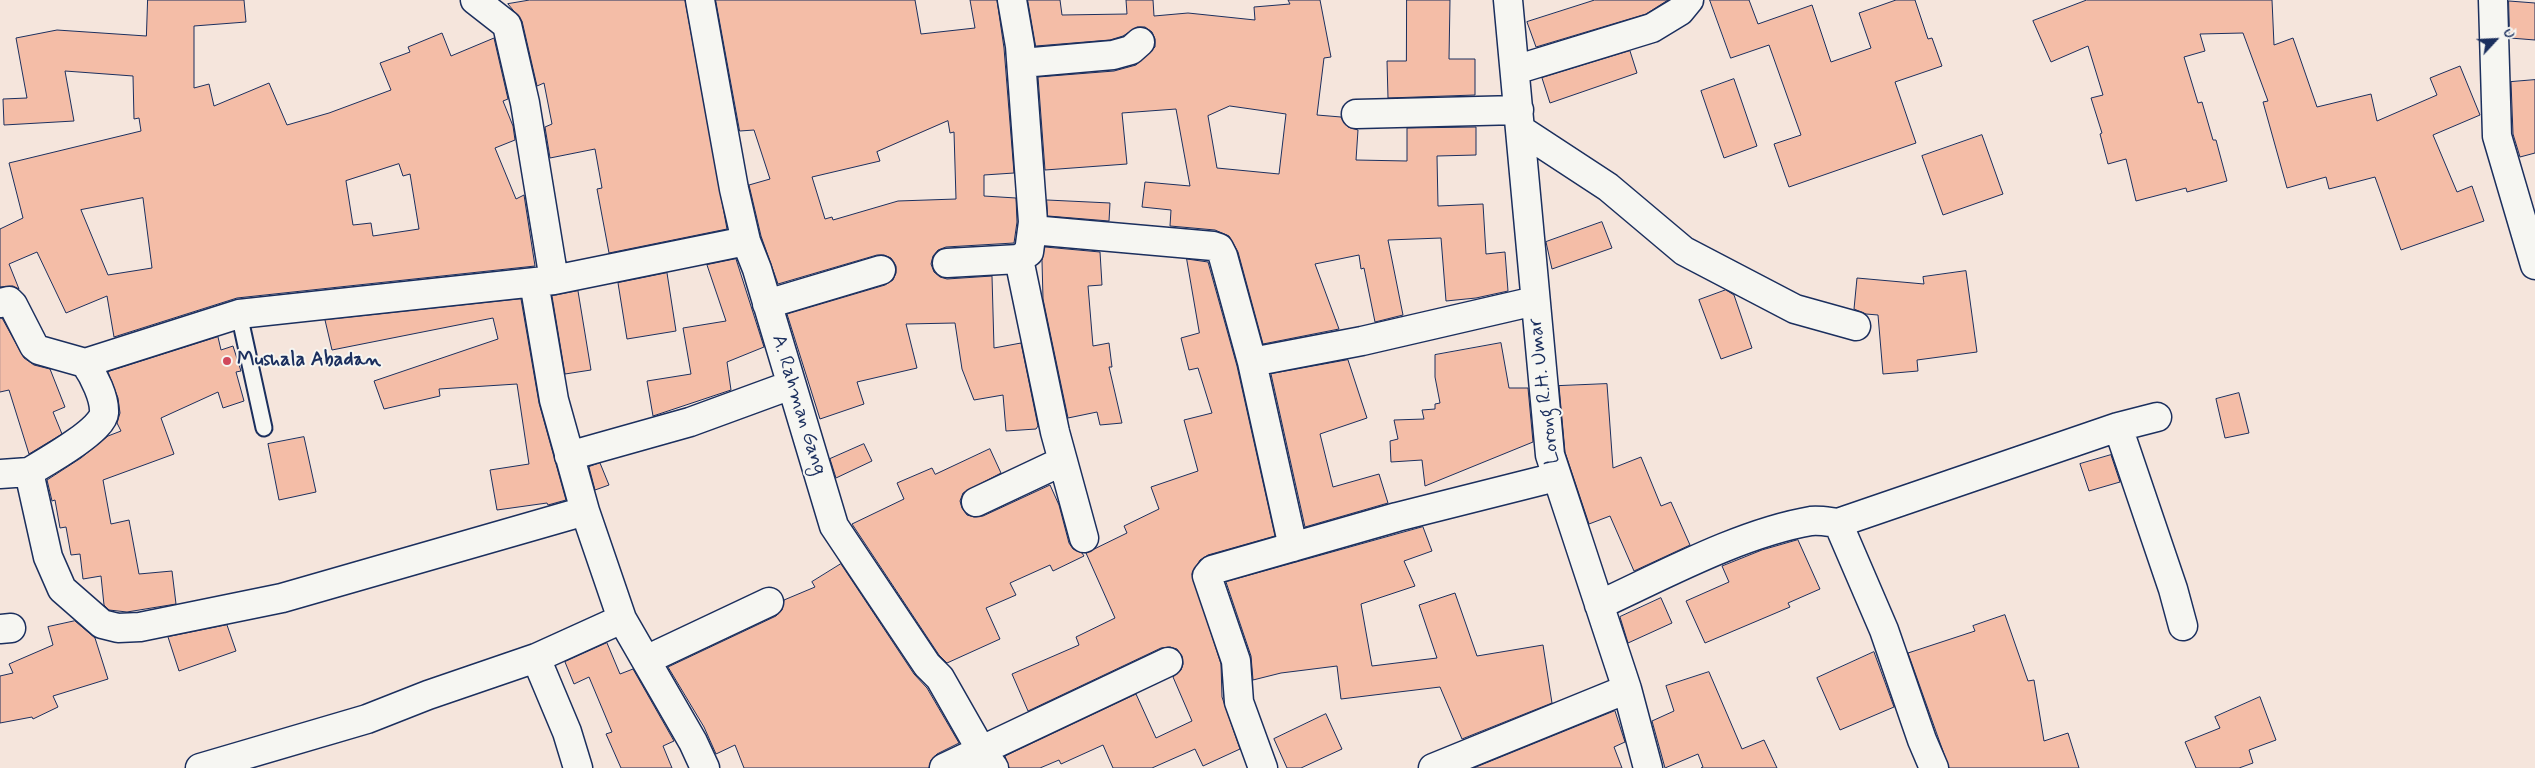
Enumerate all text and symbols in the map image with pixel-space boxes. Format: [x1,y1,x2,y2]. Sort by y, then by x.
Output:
north arrow [2470,15,2520,65]
text: U [2499,26,2519,42]
street label: Lorong R.H. Umar [1524,317,1566,465]
street label: A. Rahman Gang [765,332,831,478]
place label: Mushala Abadan [237,349,381,373]
marker: Mushala Abadan [221,355,233,367]

